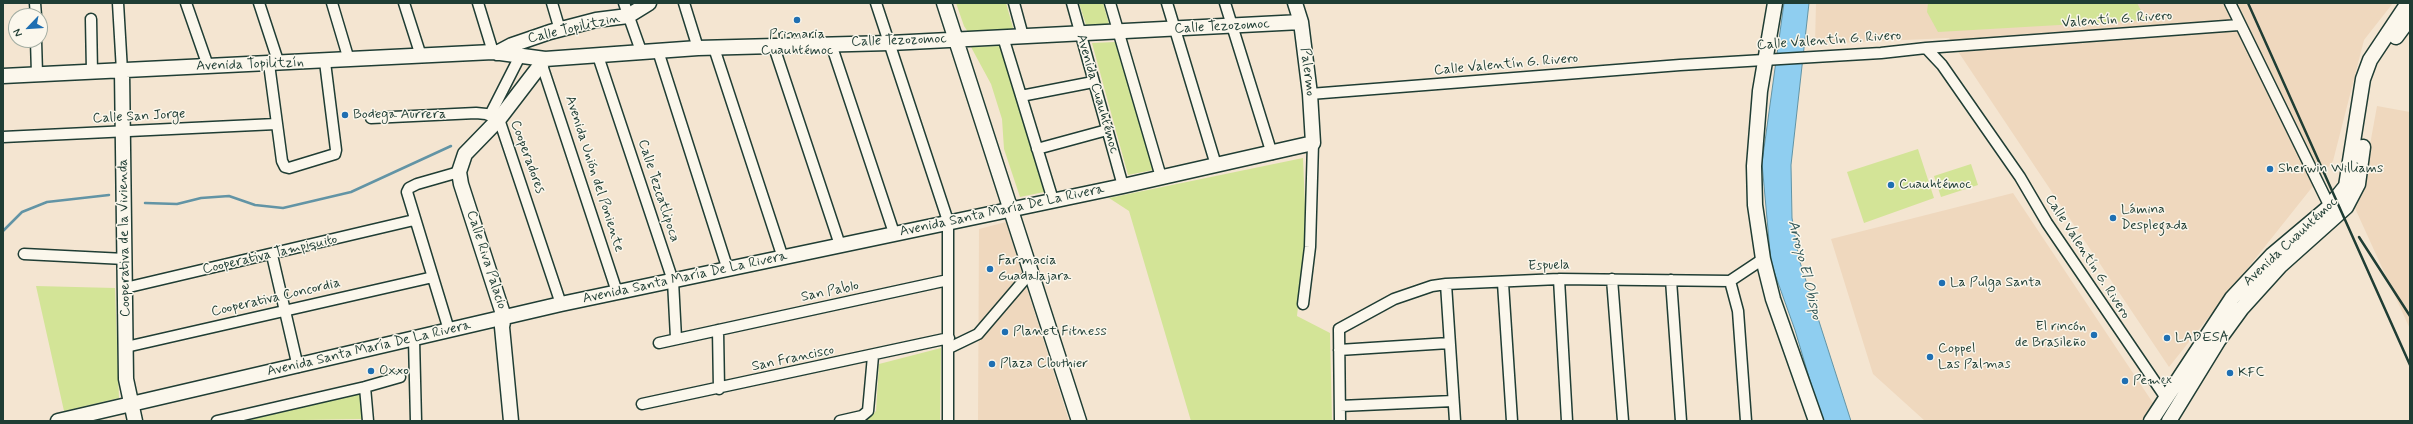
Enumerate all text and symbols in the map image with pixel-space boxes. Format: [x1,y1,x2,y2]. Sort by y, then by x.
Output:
north arrow [8,8,48,48]
street label: Valentín G. Rivero [2061,8,2173,32]
street label: Calle Topilitzin [526,10,622,48]
marker: Primaria Cuauhtémoc [792,15,802,25]
street label: Calle Tezozomoc [1174,16,1270,38]
text: N [10,26,26,39]
place label: Primaria Cuauhtémoc [761,27,833,60]
street label: Calle Valentín G. Rivero [1756,28,1902,54]
street label: Calle Tezozomoc [851,31,947,51]
street label: Avenida Cuauhtémoc [1072,32,1122,156]
street label: Palermo [1296,47,1318,97]
street label: Calle Valentín G. Rivero [1433,50,1579,80]
street label: Avenida Topilitzín [196,55,304,75]
street label: Avenida Unión del Poniente [561,94,627,254]
street label: Calle San Jorge [92,106,186,128]
place label: Bodega Aurrera [353,107,446,123]
marker: Bodega Aurrera [340,110,350,120]
street label: Cooperadores [506,118,548,196]
street label: Calle Tezcatlipoca [633,138,683,244]
street label: Cooperativa de la Vivienda [115,159,135,317]
place label: Sherwin Williams [2278,161,2383,177]
marker: Sherwin Williams [2265,164,2275,174]
place label: Cuauhtémoc [1899,177,1972,193]
marker: Cuauhtémoc [1886,180,1896,190]
street label: Avenida Santa María De La Rivera [898,181,1106,241]
street label: Calle Valentín G. Rivero [2041,192,2133,322]
street label: Avenida Cuauhtémoc [2240,194,2342,290]
place label: Lámina Desplegada [2121,202,2188,234]
street label: Calle Riva Palacio [462,209,510,311]
marker: Lámina Desplegada [2108,213,2118,223]
water label: Arroyo El Obispo [1783,219,1825,321]
street label: Cooperativa Tampiquito [201,231,339,279]
street label: Avenida Santa María De La Rivera [581,248,789,308]
place label: Farmacia Guadalajara [998,253,1071,286]
street label: Espuela [1528,257,1570,275]
marker: Farmacia Guadalajara [985,264,995,274]
street label: Cooperativa Concordia [210,275,342,321]
place label: La Pulga Santa [1950,275,2041,291]
street label: San Pablo [800,278,860,306]
marker: La Pulga Santa [1937,278,1947,288]
street label: Avenida Santa María De La Rivera [265,317,473,381]
place label: El rincón de Brasileño [2015,319,2086,352]
place label: Planet Fitness [1013,324,1107,340]
marker: Planet Fitness [1000,327,1010,337]
marker: El rincón de Brasileño [2089,330,2099,340]
place label: LADESA [2175,330,2229,346]
marker: LADESA [2162,333,2172,343]
place label: Coppel Las Palmas [1938,341,2011,374]
street label: San Francisco [750,342,836,376]
marker: Coppel Las Palmas [1925,352,1935,362]
place label: Plaza Clouthier [1000,356,1088,372]
marker: Plaza Clouthier [987,359,997,369]
place label: Oxxo [379,363,409,379]
place label: KFC [2238,365,2264,381]
marker: Oxxo [366,366,376,376]
marker: KFC [2225,368,2235,378]
place label: Pemex [2133,373,2172,389]
marker: Pemex [2120,376,2130,386]

